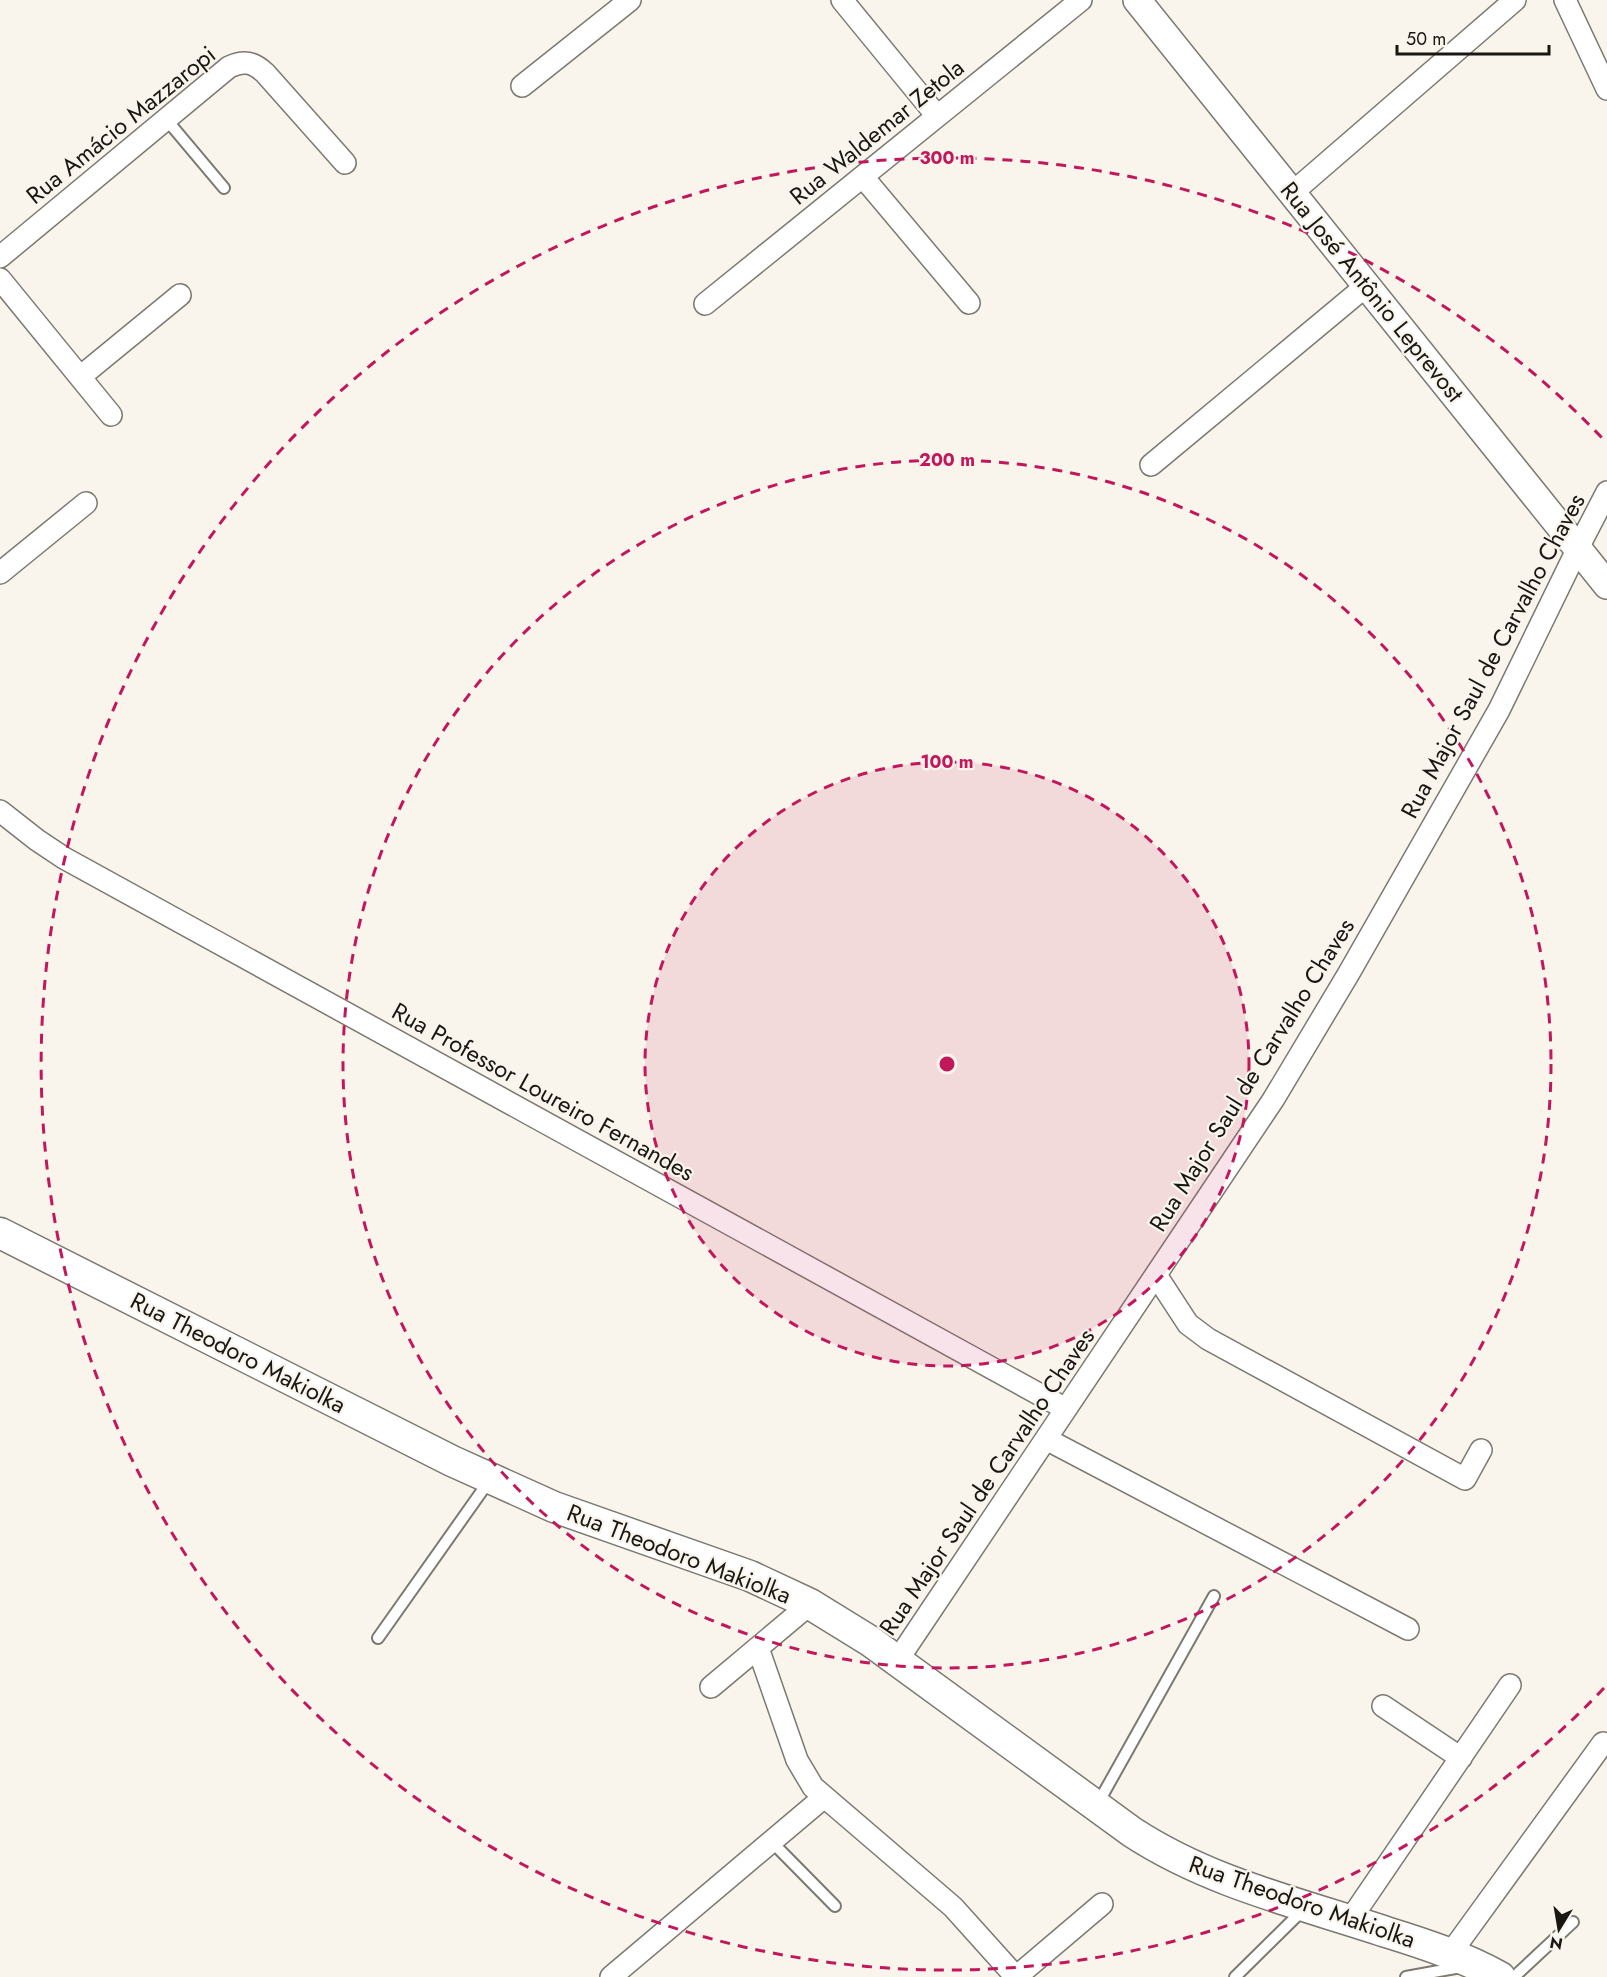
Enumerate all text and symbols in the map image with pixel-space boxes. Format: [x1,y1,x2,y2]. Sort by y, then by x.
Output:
scale bar [1397,18,1548,56]
text: 50 m [1406,26,1446,52]
street label: Rua Amácio Mazzaropi [18,37,223,212]
street label: Rua Waldemar Zetola [782,50,971,213]
text: 300 m [919,145,975,171]
street label: Rua José Antônio Leprevost [1272,174,1473,410]
text: 200 m [919,447,975,473]
street label: Rua Major Saul de Carvalho Chaves [1392,487,1593,825]
text: 100 m [920,749,974,775]
street label: Rua Major Saul de Carvalho Chaves [1140,911,1363,1238]
street label: Rua Professor Loureiro Fernandes [386,994,701,1190]
centre of rings [937,1054,957,1074]
street label: Rua Theodoro Makiolka [124,1283,352,1422]
street label: Rua Major Saul de Carvalho Chaves [870,1321,1103,1642]
street label: Rua Theodoro Makiolka [562,1495,796,1612]
street label: Rua Theodoro Makiolka [1184,1846,1420,1957]
north arrow [1529,1899,1589,1959]
text: N [1548,1931,1565,1956]

